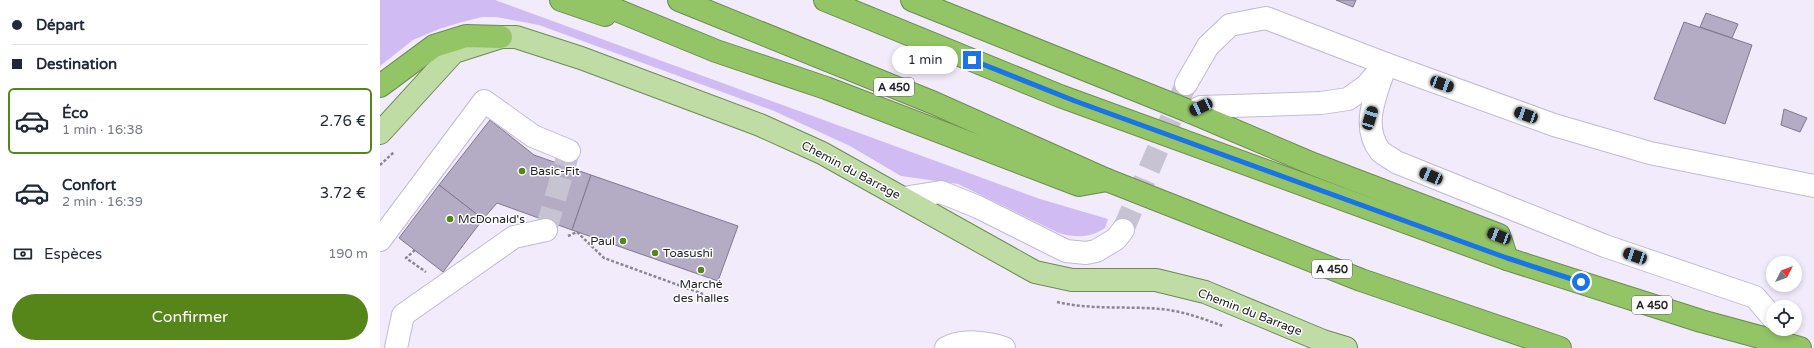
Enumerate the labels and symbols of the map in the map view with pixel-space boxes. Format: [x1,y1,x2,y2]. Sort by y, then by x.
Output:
callout: 1 min [892,46,958,74]
route end [963,51,981,69]
car [1429,74,1455,94]
road number: A 450 [874,78,914,96]
car [1188,96,1214,118]
car [1361,105,1379,131]
car [1513,105,1539,125]
street label: Chemin du Barrage [799,138,903,202]
place label: Basic-Fit [530,164,580,178]
marker: Basic-Fit [517,166,527,176]
car [1418,166,1444,186]
place label: McDonald's [458,212,525,226]
marker: McDonald's [445,214,455,224]
car [1486,226,1512,246]
place label: Paul [590,234,615,248]
marker: Paul [618,236,628,246]
place label: Toasushi [663,246,713,260]
car [1622,246,1648,266]
marker: Toasushi [650,248,660,258]
north arrow [1766,256,1802,292]
road number: A 450 [1312,260,1352,278]
marker: Marché des halles [696,265,706,275]
route start [1572,273,1590,291]
place label: Marché des halles [673,277,729,305]
street label: Chemin du Barrage [1196,286,1304,338]
road number: A 450 [1632,296,1672,314]

